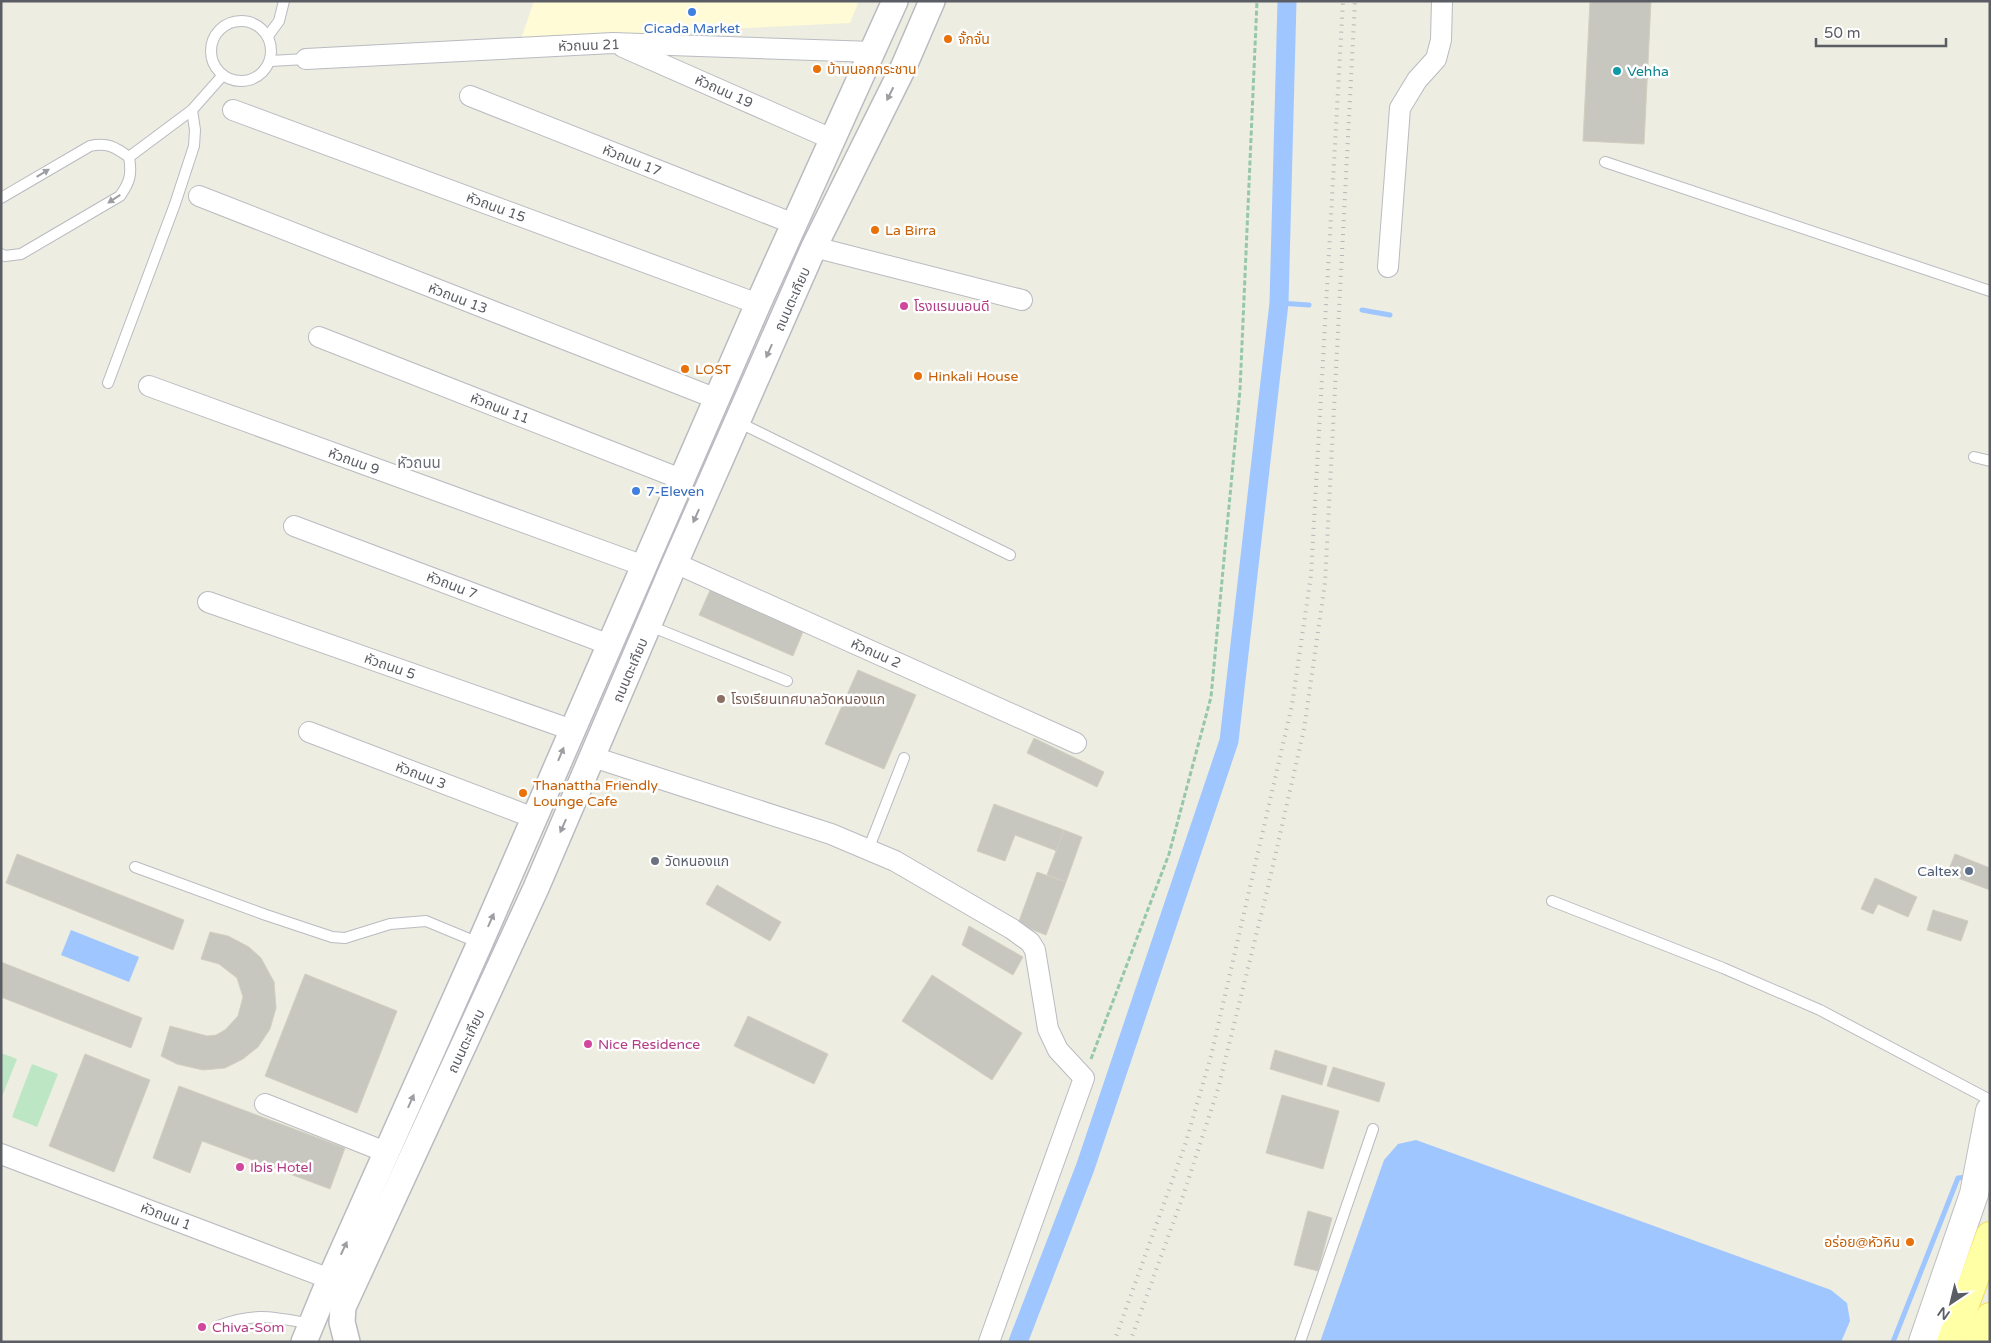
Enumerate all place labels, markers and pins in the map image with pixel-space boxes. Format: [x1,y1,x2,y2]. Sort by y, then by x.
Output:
marker: Cicada Market [686,6,698,18]
place label: Cicada Market [644,20,741,37]
place label: จั้กจั่น [958,30,990,48]
marker: จั้กจั่น [942,33,954,45]
place label: บ้านนอกกระชาน [827,61,917,78]
marker: บ้านนอกกระชาน [811,63,823,75]
place label: Vehha [1627,63,1669,80]
marker: Vehha [1611,65,1623,77]
place label: La Birra [885,222,936,239]
marker: La Birra [869,224,881,236]
place label: โรงแรมนอนดี [914,298,990,315]
marker: โรงแรมนอนดี [898,300,910,312]
place label: LOST [695,361,732,378]
marker: LOST [679,363,691,375]
place label: Hinkali House [928,368,1019,385]
marker: Hinkali House [912,370,924,382]
place label: 7-Eleven [646,483,704,500]
marker: 7-Eleven [630,485,642,497]
place label: โรงเรียนเทศบาลวัดหนองแก [731,691,885,708]
marker: โรงเรียนเทศบาลวัดหนองแก [715,693,727,705]
place label: Thanattha Friendly Lounge Cafe [533,777,659,810]
marker: Thanattha Friendly Lounge Cafe [517,787,529,799]
place label: วัดหนองแก [665,853,729,870]
marker: วัดหนองแก [649,855,661,867]
place label: Caltex [1917,863,1959,880]
marker: Caltex [1963,865,1975,877]
place label: Nice Residence [598,1036,700,1053]
marker: Nice Residence [582,1038,594,1050]
place label: Ibis Hotel [250,1159,312,1176]
marker: Ibis Hotel [234,1161,246,1173]
place label: อร่อย@หัวหิน [1824,1234,1900,1251]
marker: อร่อย@หัวหิน [1904,1236,1916,1248]
place label: Chiva-Som [212,1319,284,1336]
marker: Chiva-Som [196,1321,208,1333]

